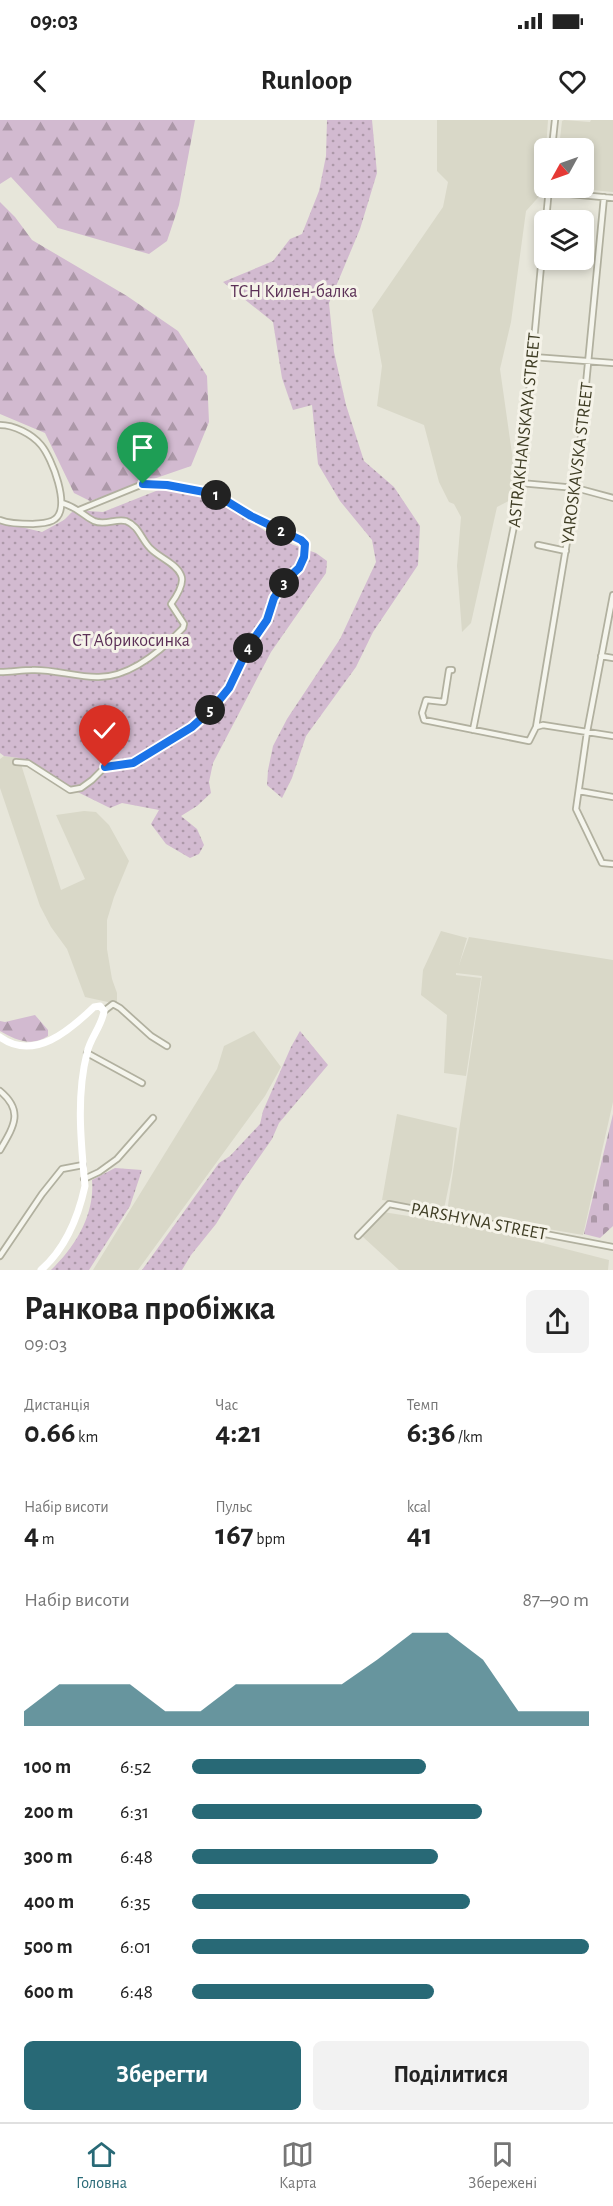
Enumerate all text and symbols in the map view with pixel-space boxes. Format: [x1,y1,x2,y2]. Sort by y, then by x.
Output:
text: 09:03 [30,10,78,32]
icon: back [24,65,57,98]
icon: heart [556,65,589,98]
text: Runloop [261,67,352,94]
north arrow [534,138,594,198]
map controls [534,138,594,270]
button: layers [534,210,594,270]
park label: ТСН Килен-балка [231,282,357,301]
street label: ASTRAKHANSKAYA STREET [506,332,544,528]
street label: YAROSKAVSKA STREET [559,381,597,545]
pin [117,422,168,484]
icon: arrive [126,431,159,464]
pin: 1 [201,480,231,510]
text: 1 [213,487,219,503]
pin: 2 [266,516,296,546]
text: 2 [277,523,285,539]
pin: 3 [269,568,299,598]
text: 3 [281,575,287,591]
park label: СТ Абрикосинка [72,631,190,650]
pin: 4 [233,633,263,663]
text: 4 [244,640,252,656]
pin: 5 [195,695,225,725]
text: 5 [207,702,213,718]
pin [79,705,130,767]
icon: check [88,714,121,747]
street label: PARSHYNA STREET [409,1200,548,1244]
button: share [526,1290,589,1353]
text: Ранкова пробіжка [24,1293,275,1326]
text: 09:03 [24,1334,67,1354]
text: Дистанція [24,1397,90,1413]
text: Час [215,1397,238,1413]
text: Темп [407,1397,439,1413]
text: 0.66 [24,1418,75,1448]
text: 4:21 [215,1418,262,1448]
text: 6:36 [407,1418,455,1448]
text: km [75,1429,98,1445]
text: /km [455,1429,483,1445]
text: Набір висоти [24,1499,109,1515]
text: Пульс [215,1499,253,1515]
text: kcal [407,1499,431,1515]
text: 4 [24,1520,39,1550]
text: 167 [215,1520,254,1550]
text: 41 [407,1520,433,1550]
text: m [39,1531,55,1547]
text: bpm [254,1531,285,1547]
text: Набір висоти [24,1590,130,1610]
text: 87–90 m [522,1590,589,1610]
text: 100 m [24,1757,71,1777]
text: 6:52 [120,1757,151,1777]
text: 200 m [24,1802,73,1822]
text: 6:31 [120,1802,149,1822]
text: 300 m [24,1847,73,1867]
text: 6:48 [120,1847,153,1867]
text: 400 m [24,1892,74,1912]
text: 6:35 [120,1892,151,1912]
text: 500 m [24,1937,73,1957]
text: 6:01 [120,1937,151,1957]
text: 600 m [24,1982,74,2002]
text: 6:48 [120,1982,153,2002]
button: Зберегти [24,2041,301,2110]
button: Поділитися [313,2041,589,2110]
tab: Головна [76,2138,127,2193]
tab: Карта [279,2138,316,2193]
tab: Збережені [468,2138,537,2193]

